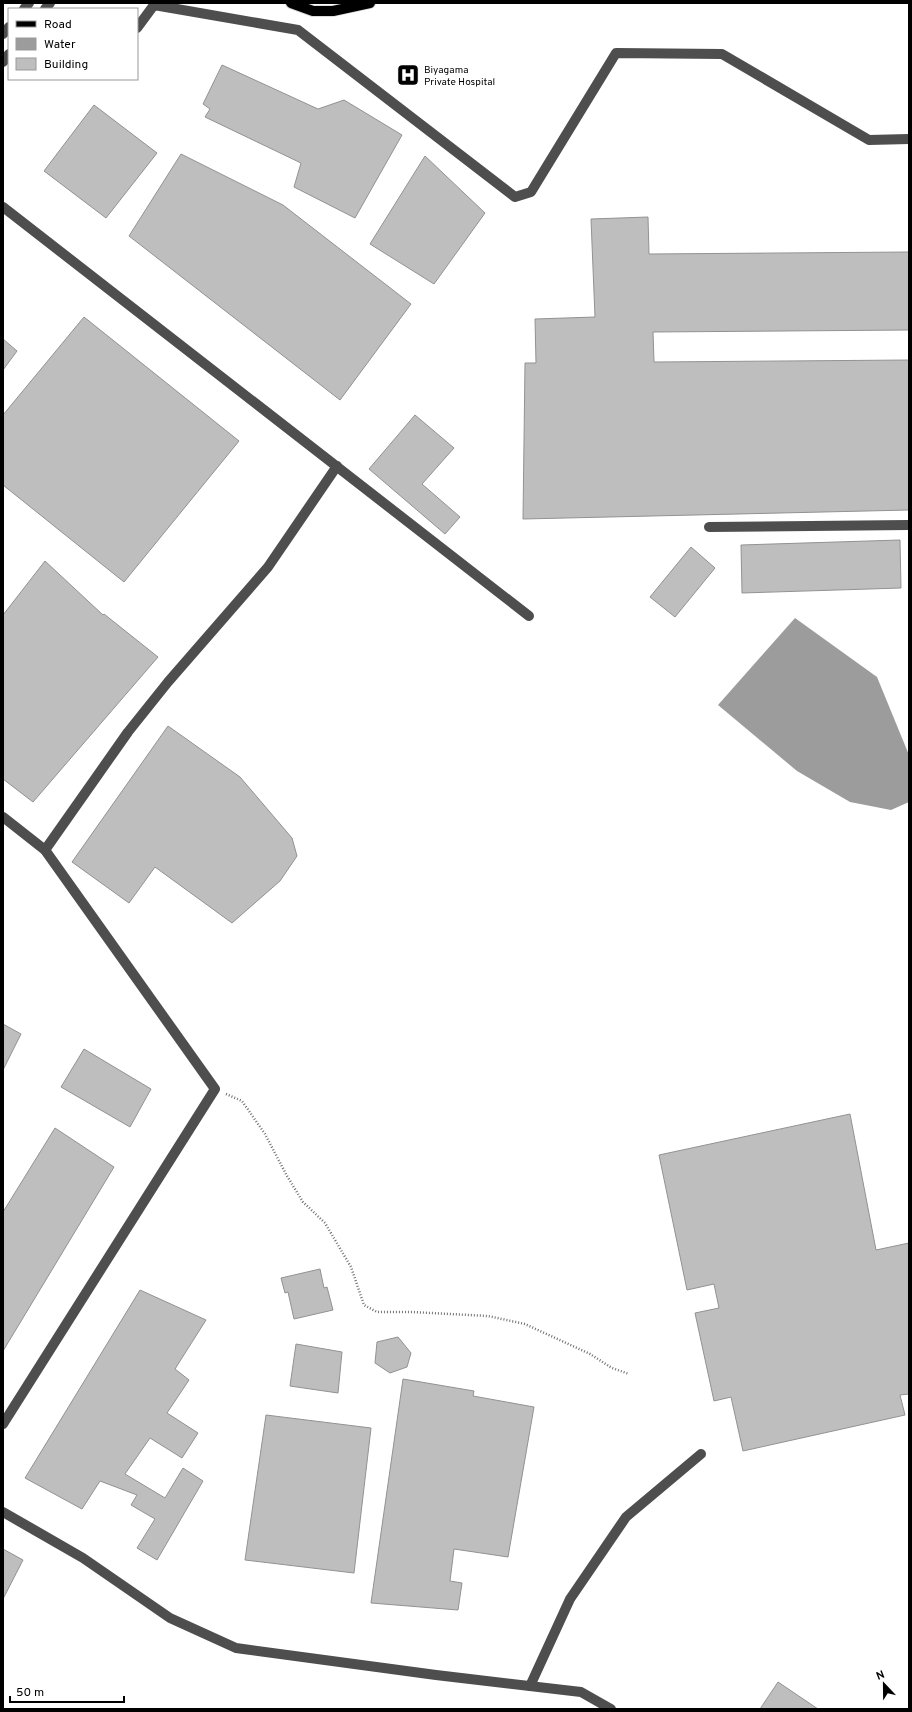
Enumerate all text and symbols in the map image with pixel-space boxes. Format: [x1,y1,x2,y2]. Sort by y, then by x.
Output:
legend [8,8,138,80]
text: Road [44,17,72,33]
text: Water [44,37,76,53]
text: Building [44,57,88,73]
hospital icon: Biyagama Private Hospital [395,62,421,88]
place label: Biyagama Private Hospital [424,64,495,89]
north arrow [864,1664,904,1704]
text: N [874,1668,887,1684]
scale bar [10,1678,124,1704]
text: 50 m [16,1685,44,1701]

